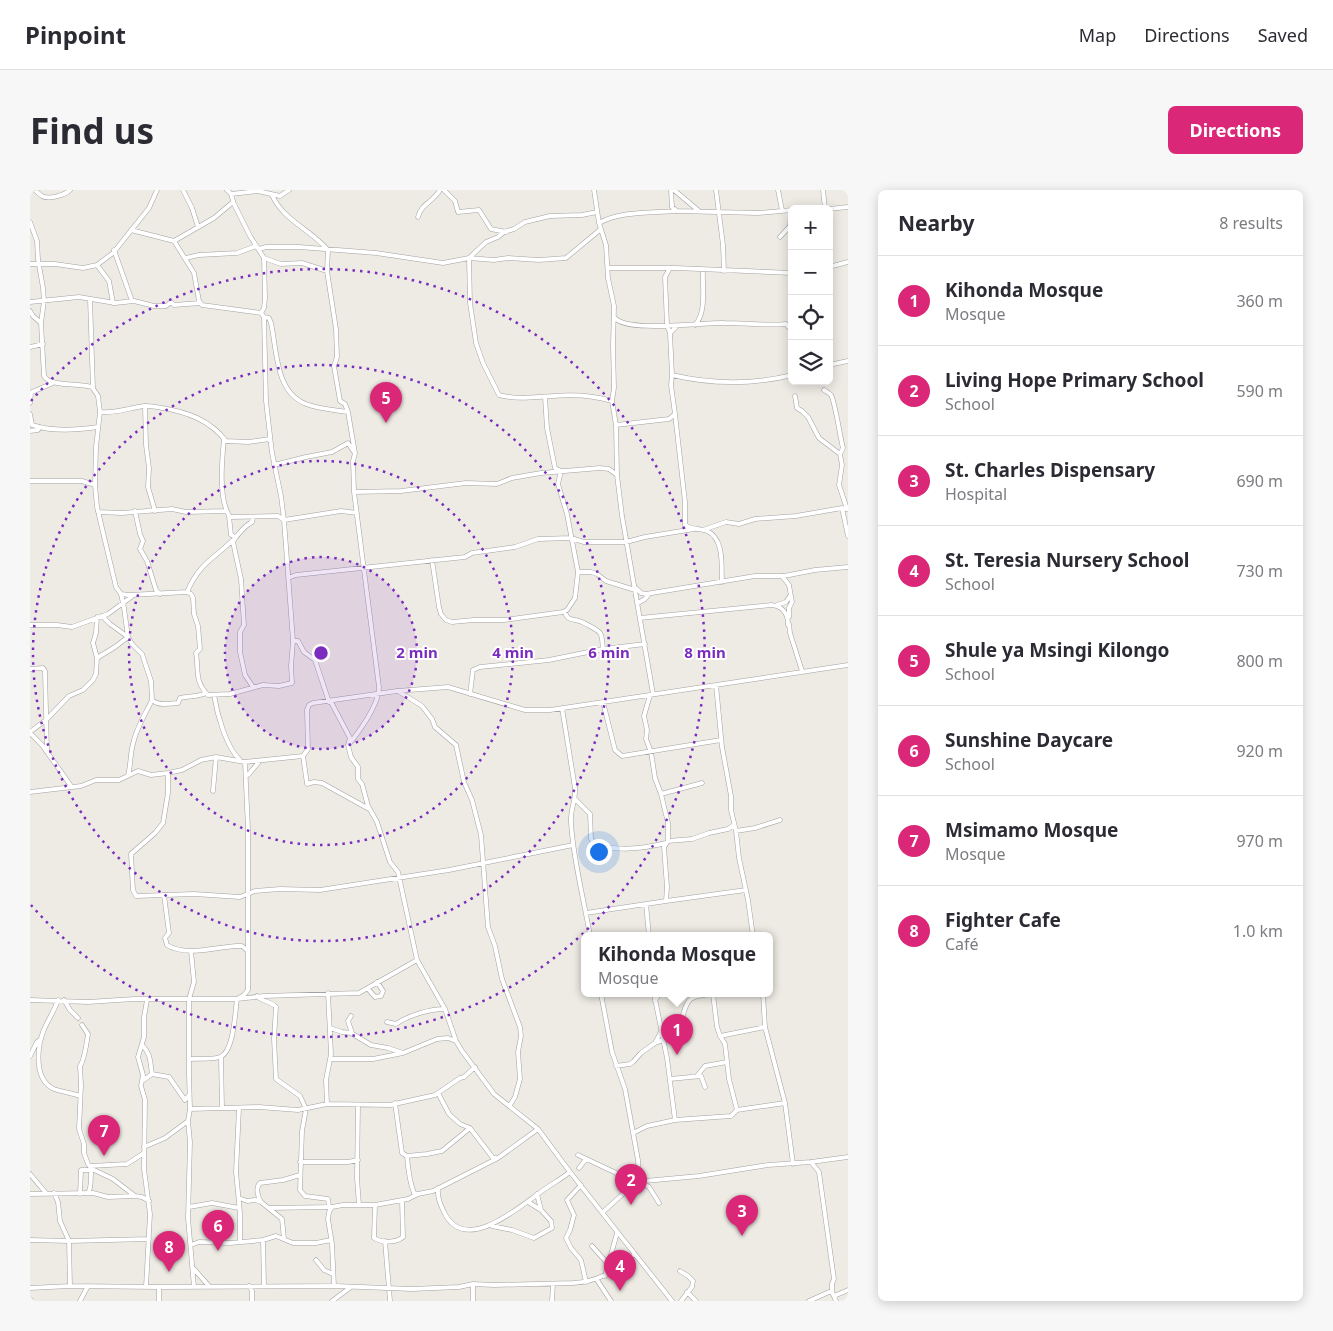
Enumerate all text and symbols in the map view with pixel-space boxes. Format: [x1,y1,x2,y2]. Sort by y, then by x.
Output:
text: Pinpoint [25,18,126,51]
text: Map [1079,23,1116,47]
text: Directions [1144,23,1230,47]
text: Saved [1258,23,1308,47]
button: Directions [1168,106,1303,154]
text: Find us [30,107,154,154]
map controls [788,205,833,385]
button: + [788,205,833,250]
text: Nearby [898,209,974,237]
text: 8 results [1219,212,1283,234]
button: − [788,250,833,295]
text: Kihonda Mosque [945,277,1103,303]
text: 1 [909,290,919,312]
text: 360 m [1236,290,1283,312]
button: locate [788,295,833,340]
text: Mosque [945,303,1006,325]
button: layers [788,340,833,385]
text: Living Hope Primary School [945,367,1204,393]
text: 2 [909,380,919,402]
text: 590 m [1236,380,1283,402]
pin: 5 [370,382,402,423]
text: School [945,393,995,415]
text: St. Charles Dispensary [945,457,1155,483]
text: 3 [909,470,919,492]
text: 690 m [1236,470,1283,492]
text: Hospital [945,483,1007,505]
text: St. Teresia Nursery School [945,547,1189,573]
text: 4 [909,560,919,582]
text: 730 m [1236,560,1283,582]
text: School [945,573,995,595]
text: Shule ya Msingi Kilongo [945,637,1169,663]
text: 2 min [396,642,438,662]
text: 4 min [492,642,534,662]
text: 6 min [588,642,630,662]
text: 8 min [684,642,726,662]
centre of rings [312,644,330,662]
text: 5 [909,650,919,672]
text: 800 m [1236,650,1283,672]
text: School [945,663,995,685]
text: Sunshine Daycare [945,727,1113,753]
text: 6 [909,740,919,762]
text: 920 m [1236,740,1283,762]
text: School [945,753,995,775]
text: Msimamo Mosque [945,817,1118,843]
text: 7 [909,830,919,852]
text: 970 m [1236,830,1283,852]
your location [586,839,612,865]
text: Mosque [945,843,1006,865]
text: Fighter Cafe [945,907,1061,933]
text: 8 [909,920,919,942]
text: 1.0 km [1233,920,1283,942]
popup [581,932,773,997]
text: Café [945,933,979,955]
text: Kihonda Mosque [598,941,756,967]
text: Mosque [598,967,658,989]
pin: 1 [661,1014,693,1055]
pin: 7 [88,1115,120,1156]
pin: 2 [615,1164,647,1205]
pin: 3 [726,1195,758,1236]
pin: 6 [202,1210,234,1251]
pin: 8 [153,1231,185,1272]
pin: 4 [604,1250,636,1291]

